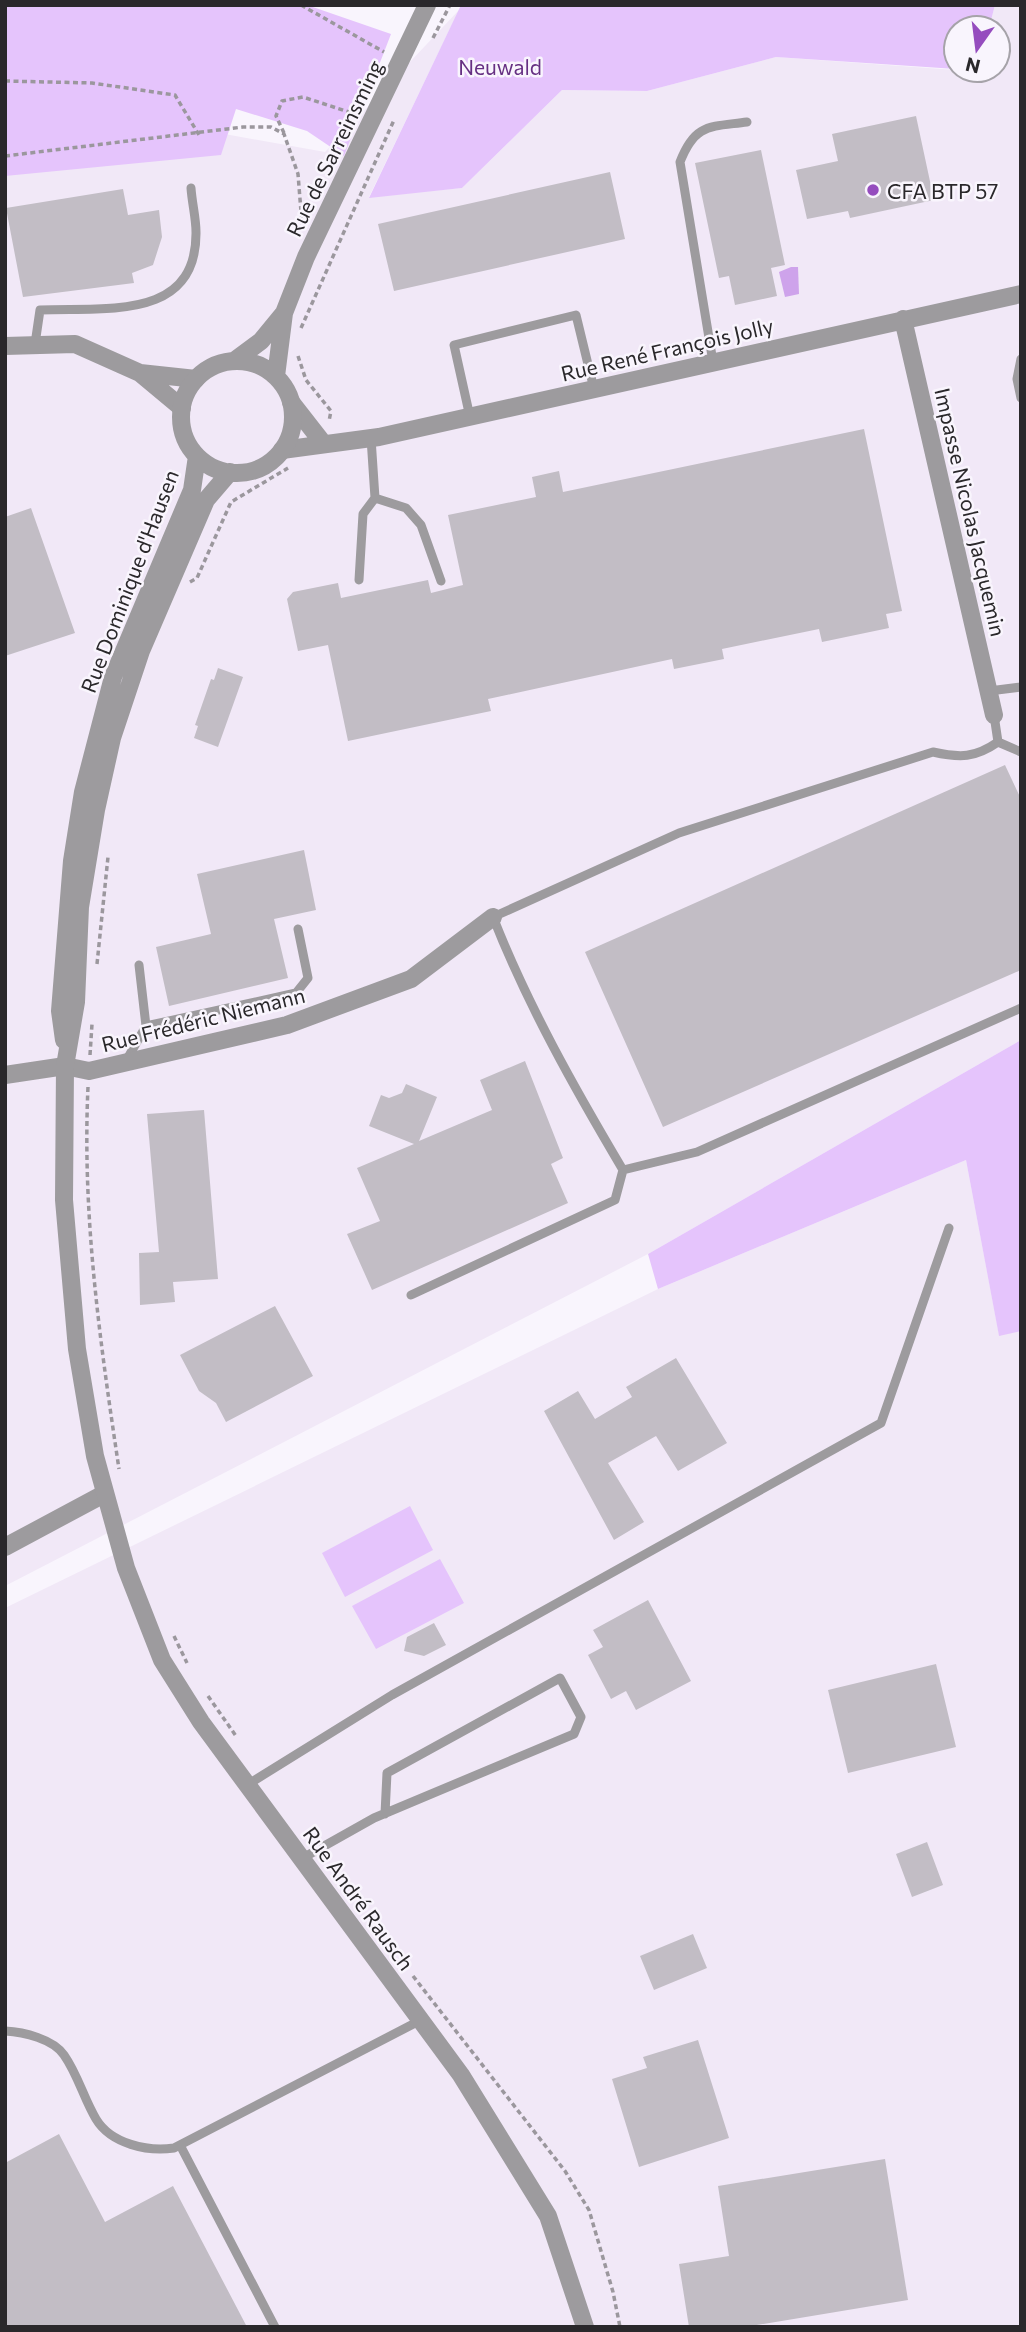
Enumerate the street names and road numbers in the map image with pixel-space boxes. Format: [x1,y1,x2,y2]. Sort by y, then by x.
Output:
street label: Rue de Sarreinsming [280,56,388,240]
street label: Rue René François Jolly [558,312,776,386]
street label: Impasse Nicolas Jacquemin [930,385,1012,639]
street label: Rue Dominique d'Hausen [75,466,183,696]
street label: Rue Frédéric Niemann [99,982,307,1056]
street label: Rue André Rausch [299,1821,419,1975]

